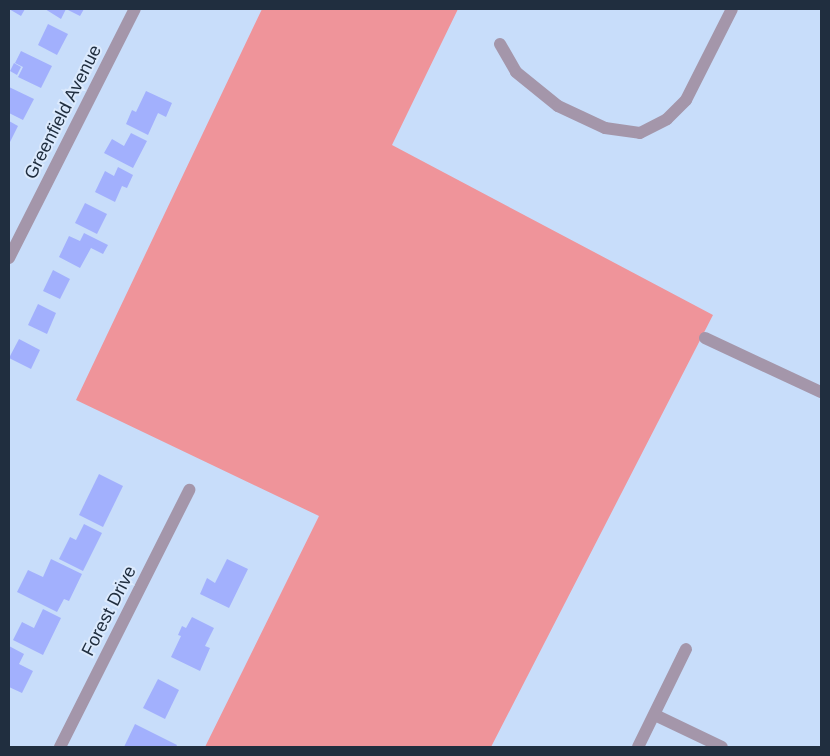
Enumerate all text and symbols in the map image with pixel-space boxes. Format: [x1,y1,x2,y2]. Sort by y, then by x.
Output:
street label: Greenfield Avenue [20,41,106,183]
street label: Forest Drive [77,562,141,660]

